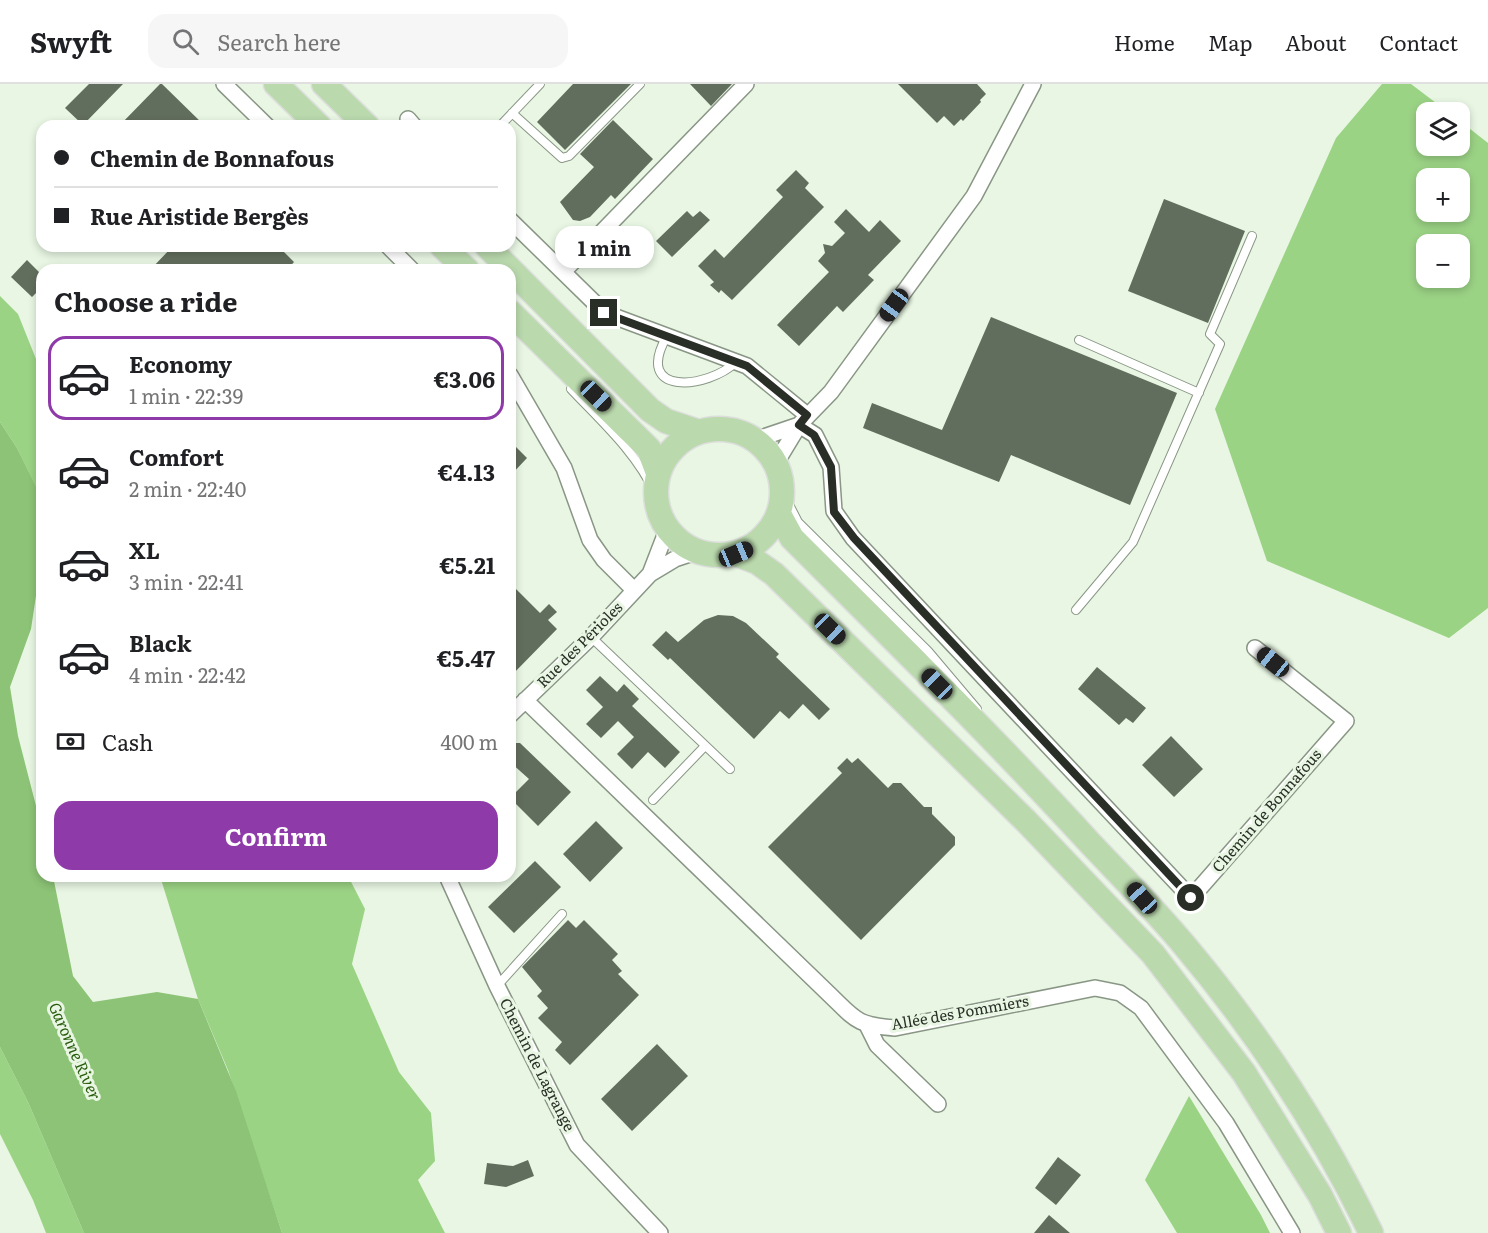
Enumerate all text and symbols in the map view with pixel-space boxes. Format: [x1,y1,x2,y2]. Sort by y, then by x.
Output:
search box [148,14,568,68]
text: Swyft [30,20,112,62]
icon: search [169,25,202,58]
text: Search here [217,25,341,58]
text: Home [1114,26,1175,57]
text: Map [1208,26,1252,57]
text: About [1285,26,1347,57]
text: Contact [1380,26,1458,57]
map controls [1416,102,1470,288]
button: layers [1416,102,1470,156]
text: Chemin de Bonnafous [90,141,334,174]
button: + [1416,168,1470,222]
text: Rue Aristide Bergès [90,199,308,232]
callout: 1 min [554,226,654,268]
text: 1 min [578,232,631,262]
button: − [1416,234,1470,288]
text: Choose a ride [54,280,237,320]
car [876,285,912,325]
route end [590,299,617,326]
text: Economy [129,347,232,380]
icon: car [57,351,111,405]
text: €3.06 [434,362,495,395]
car [577,377,615,415]
text: 1 min · 22:39 [129,380,243,410]
text: Comfort [129,440,224,473]
icon: car [57,444,111,498]
text: €4.13 [438,455,495,488]
text: 2 min · 22:40 [129,473,246,503]
text: XL [129,533,160,566]
icon: car [57,537,111,591]
car [716,539,756,569]
text: €5.21 [440,548,495,581]
text: 3 min · 22:41 [129,566,244,596]
street label: Rue des Périoles [531,596,627,692]
car [811,610,849,648]
text: Black [129,626,191,659]
icon: car [57,630,111,684]
text: €5.47 [437,641,495,674]
car [1253,644,1293,680]
text: 4 min · 22:42 [129,659,246,689]
car [918,665,956,703]
icon: cash [54,725,87,758]
text: Cash [102,725,153,758]
text: 400 m [440,726,498,756]
street label: Chemin de Bonnafous [1206,743,1326,877]
button: Confirm [54,801,498,870]
car [1123,879,1161,917]
route start [1177,884,1204,911]
street label: Allée des Pommiers [889,988,1030,1035]
street label: Chemin de Lagrange [495,994,582,1135]
water label: Garonne River [44,998,108,1103]

